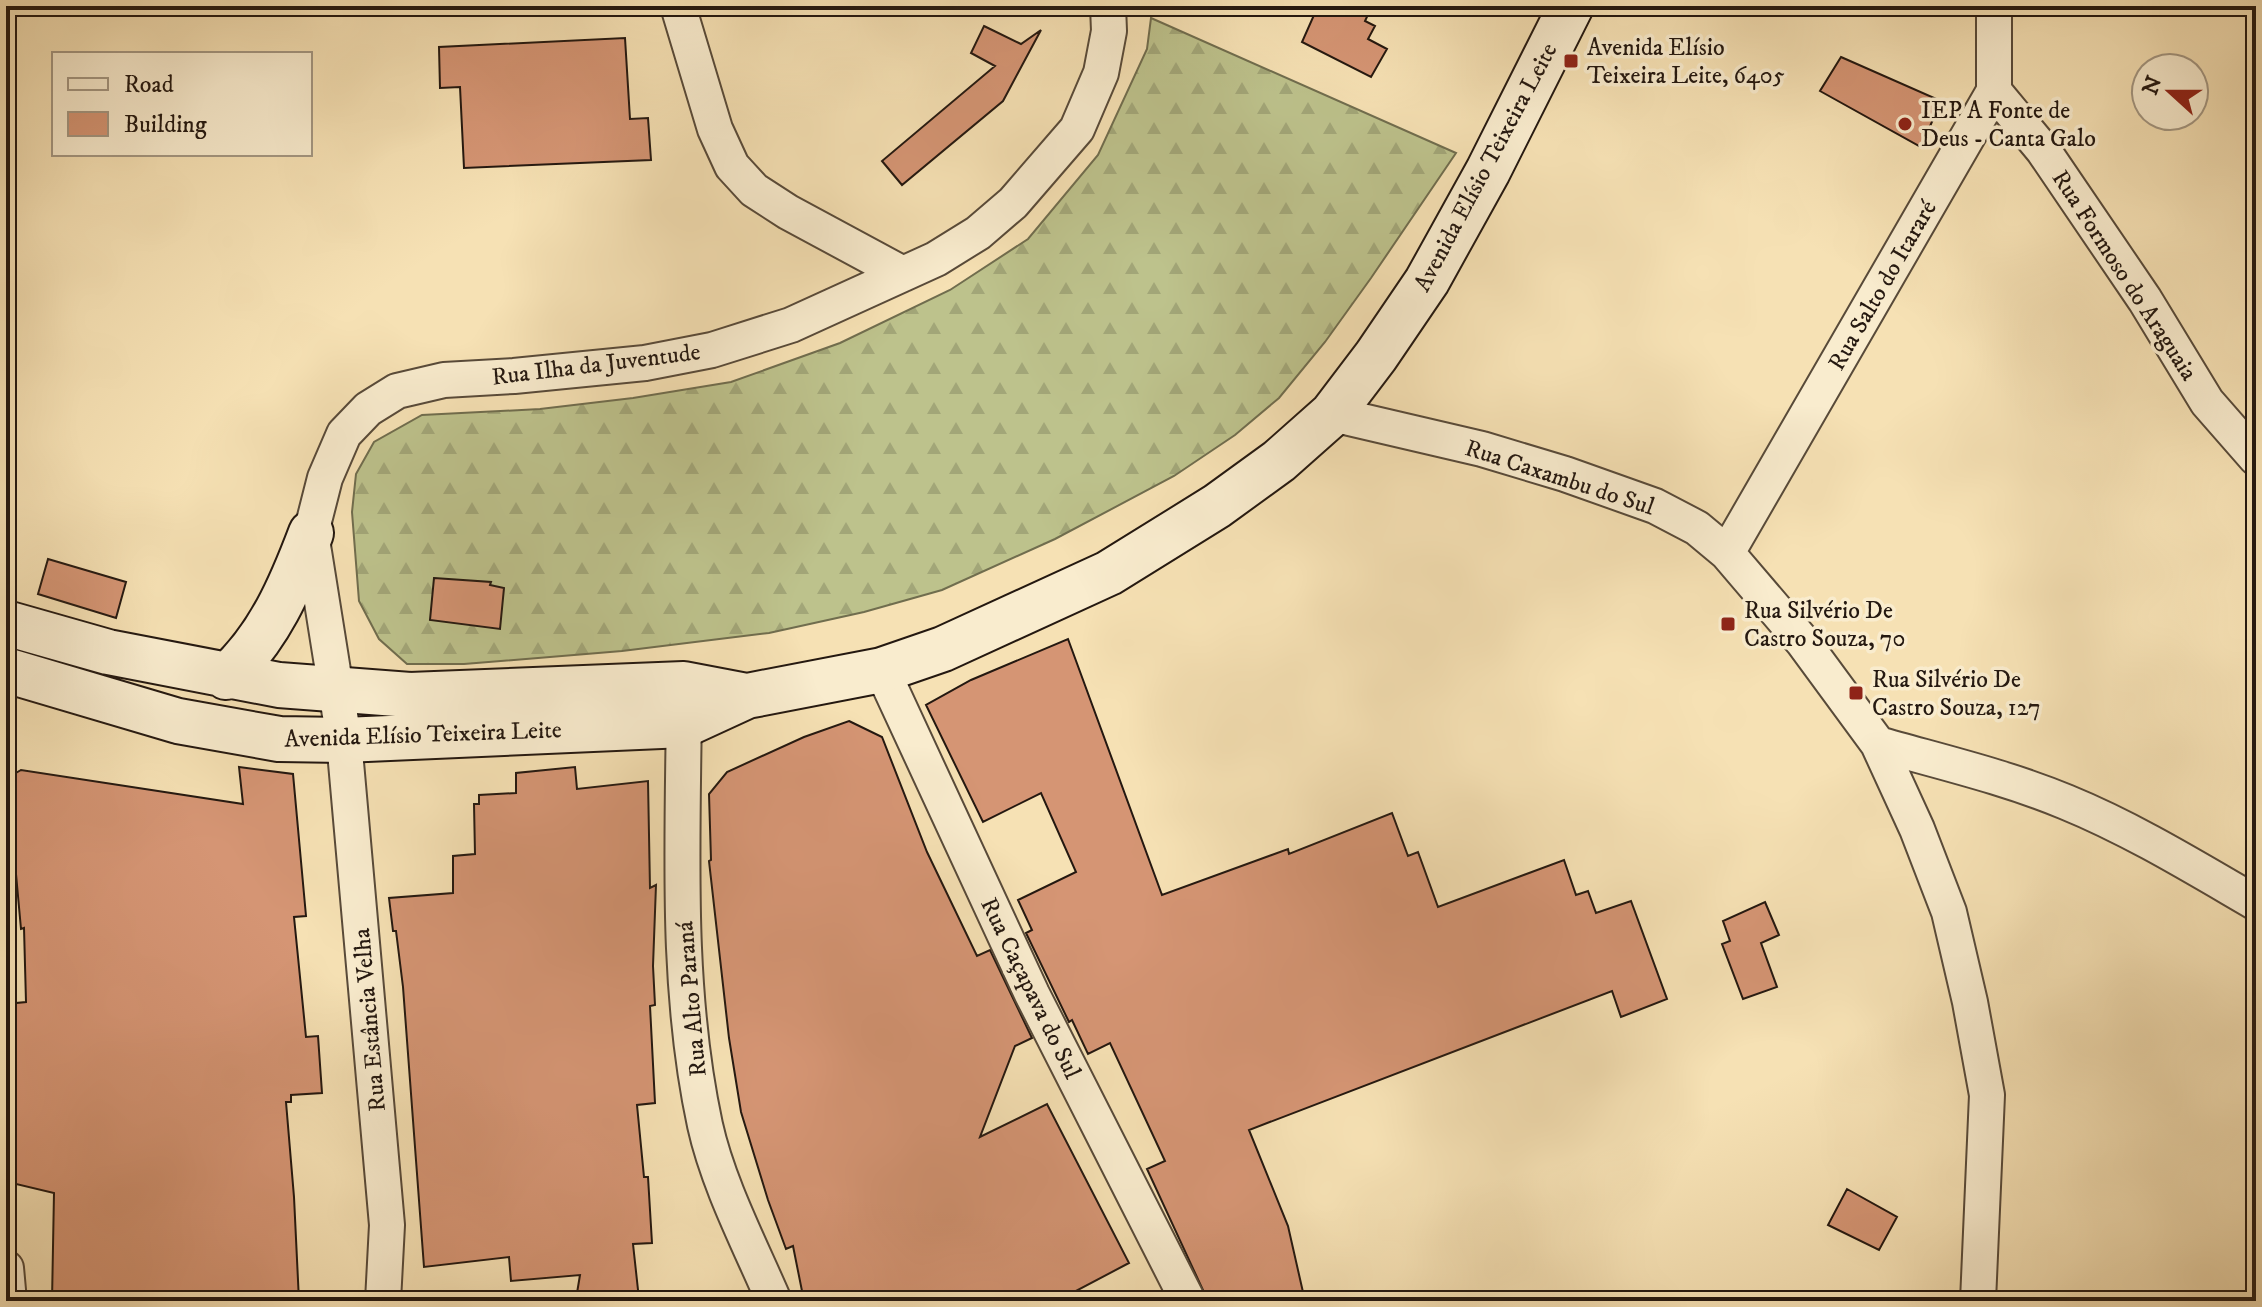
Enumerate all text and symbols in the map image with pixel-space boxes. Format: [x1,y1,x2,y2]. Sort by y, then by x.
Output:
place label: Avenida Elísio Teixeira Leite, 6405 [1587,33,1785,91]
street label: Avenida Elísio Teixeira Leite [1407,38,1564,297]
legend [52,52,312,156]
marker: Avenida Elísio Teixeira Leite, 6405 [1562,52,1580,70]
north arrow [2130,52,2210,132]
text: Road [124,70,174,100]
text: N [2137,72,2169,99]
place label: IEP A Fonte de Deus - Canta Galo [1921,96,2096,154]
text: Building [124,110,207,140]
marker: IEP A Fonte de Deus - Canta Galo [1896,115,1914,133]
street label: Rua Formoso do Araguaia [2045,165,2204,387]
street label: Rua Salto do Itararé [1822,195,1944,376]
street label: Rua Ilha da Juventude [490,337,702,393]
street label: Rua Caxambu do Sul [1461,433,1659,523]
place label: Rua Silvério De Castro Souza, 70 [1744,596,1905,654]
marker: Rua Silvério De Castro Souza, 70 [1719,615,1737,633]
place label: Rua Silvério De Castro Souza, 127 [1872,665,2041,723]
marker: Rua Silvério De Castro Souza, 127 [1847,684,1865,702]
street label: Avenida Elísio Teixeira Leite [284,715,562,755]
street label: Rua Caçapava do Sul [973,893,1087,1085]
street label: Rua Alto Paraná [670,919,714,1078]
street label: Rua Estância Velha [347,926,393,1113]

